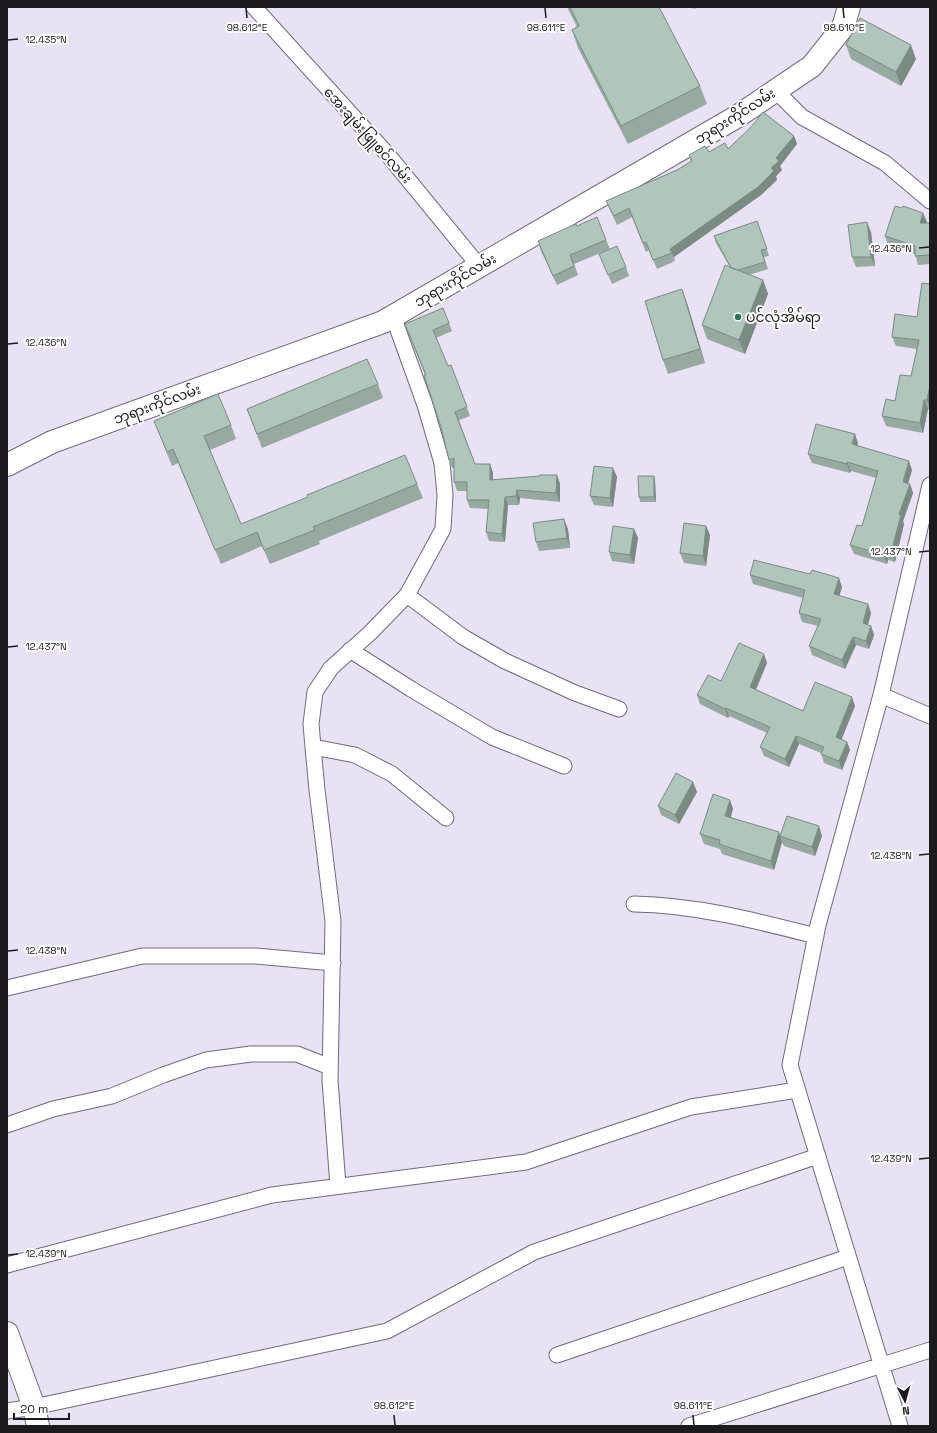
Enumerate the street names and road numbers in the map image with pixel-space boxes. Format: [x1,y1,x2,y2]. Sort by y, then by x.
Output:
street label: အေးချမ်းဖြူစင်လမ်း [318,82,417,189]
street label: ဘုရားကိုင်လမ်း [691,83,780,150]
street label: ဘုရားကိုင်လမ်း [410,248,501,313]
street label: ဘုရားကိုင်လမ်း [111,379,204,431]

